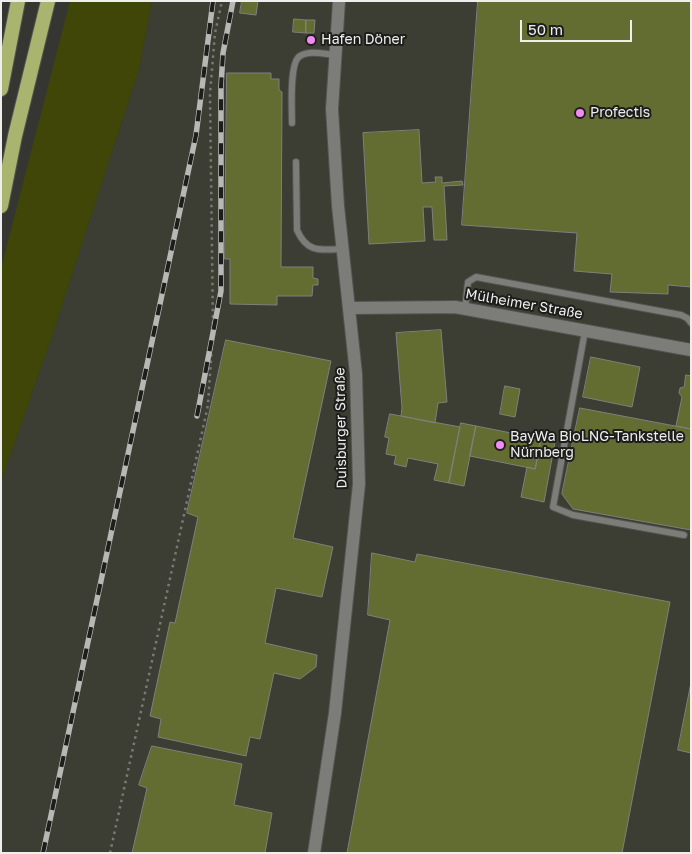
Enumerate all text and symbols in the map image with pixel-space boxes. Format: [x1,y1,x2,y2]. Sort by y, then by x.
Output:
scale bar [522,10,634,42]
text: 50 m [528,20,563,38]
place label: Hafen Döner [321,32,405,48]
marker: Hafen Döner [305,34,317,46]
place label: Profectis [590,105,650,121]
marker: Profectis [574,107,586,119]
street label: Mülheimer Straße [464,285,584,323]
street label: Duisburger Straße [332,367,350,489]
place label: BayWa BioLNG-Tankstelle Nürnberg [510,429,684,462]
marker: BayWa BioLNG-Tankstelle Nürnberg [494,439,506,451]

